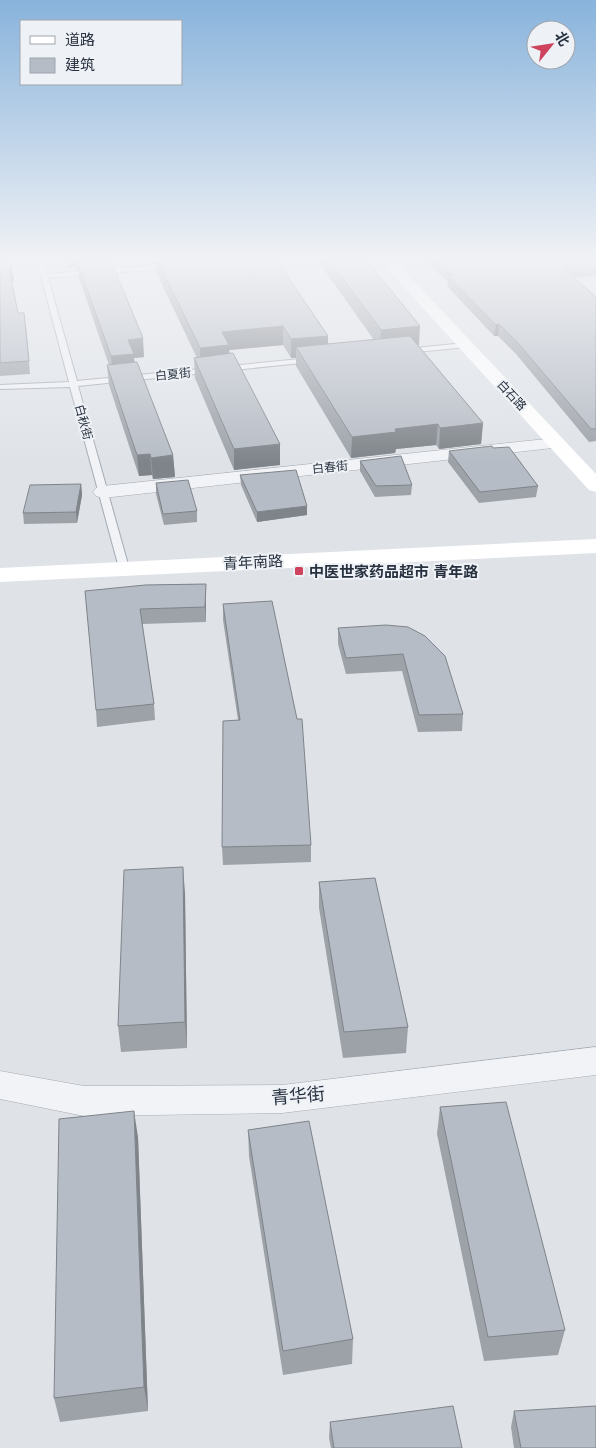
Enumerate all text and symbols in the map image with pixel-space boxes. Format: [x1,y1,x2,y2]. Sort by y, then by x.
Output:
legend [20,20,182,85]
north arrow [526,20,576,70]
text: 北 [551,28,574,49]
text: 道路 [65,30,95,49]
text: 建筑 [65,55,95,74]
street label: 白夏街 [154,365,192,383]
street label: 白石路 [494,377,530,413]
street label: 白秋街 [72,403,96,441]
street label: 白春街 [311,458,349,476]
street label: 青年南路 [223,551,283,573]
place label: 中医世家药品超市 青年路 [309,562,478,581]
marker: 中医世家药品超市 青年路 [293,565,305,577]
street label: 青华街 [270,1083,326,1109]

